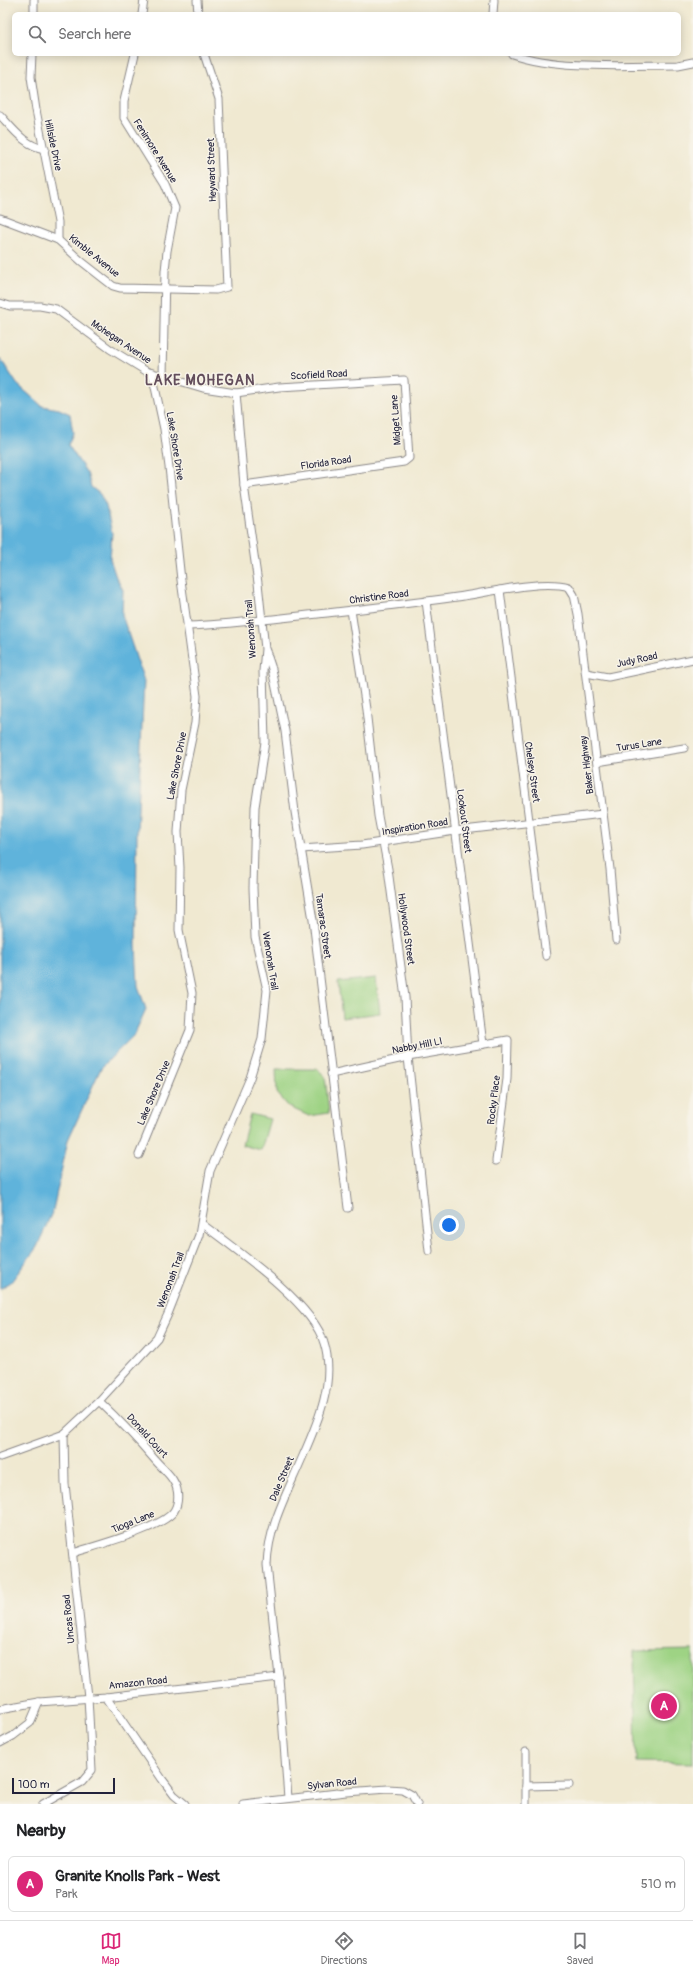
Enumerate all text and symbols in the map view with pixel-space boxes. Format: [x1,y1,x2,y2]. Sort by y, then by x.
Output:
search box [12,12,681,56]
icon: search [26,23,48,45]
text: Search here [58,25,131,44]
street label: Fenimore Avenue [131,117,179,185]
street label: Hillside Drive [42,118,64,172]
street label: Heyward Street [205,137,219,202]
street label: Kimble Avenue [66,232,122,280]
street label: Mohegan Avenue [89,317,153,367]
street label: Scofield Road [290,368,348,382]
district label: LAKE MOHEGAN [145,372,255,389]
street label: Midget Lane [388,394,404,446]
street label: Lake Shore Drive [164,411,186,481]
street label: Florida Road [300,453,352,473]
street label: Christine Road [349,587,410,607]
street label: Wenonah Trail [243,599,259,659]
street label: Judy Road [615,650,659,670]
street label: Lake Shore Drive [165,731,190,801]
street label: Baker Highway [577,734,597,795]
street label: Turus Lane [615,735,663,755]
street label: Chelsey Street [522,741,542,804]
street label: Lookout Street [454,788,474,855]
street label: Inspiration Road [381,816,449,838]
street label: Hollywood Street [395,892,417,967]
street label: Tamarac Street [312,893,334,960]
street label: Wenonah Trail [259,931,281,991]
street label: Nabby Hill Ll [391,1035,443,1057]
street label: Lake Shore Drive [135,1059,173,1127]
street label: Rocky Place [485,1075,503,1125]
your location [439,1215,459,1235]
street label: Wenonah Trail [155,1250,187,1310]
street label: Donald Court [124,1411,171,1461]
street label: Dale Street [267,1454,297,1503]
street label: Tioga Lane [110,1508,156,1536]
street label: Uncas Road [60,1594,78,1644]
street label: Amazon Road [108,1674,168,1692]
pin: A [651,1691,677,1721]
street label: Sylvan Road [307,1775,358,1793]
scale bar [12,1776,115,1795]
text: 100 m [18,1778,49,1791]
text: Nearby [16,1820,65,1841]
text: Granite Knolls Park - West [55,1867,220,1886]
text: A [26,1876,34,1892]
text: 510 m [641,1876,676,1892]
text: Park [55,1886,78,1902]
tab: Map [100,1930,122,1967]
tab: Directions [321,1930,367,1967]
tab: Saved [566,1930,593,1967]

